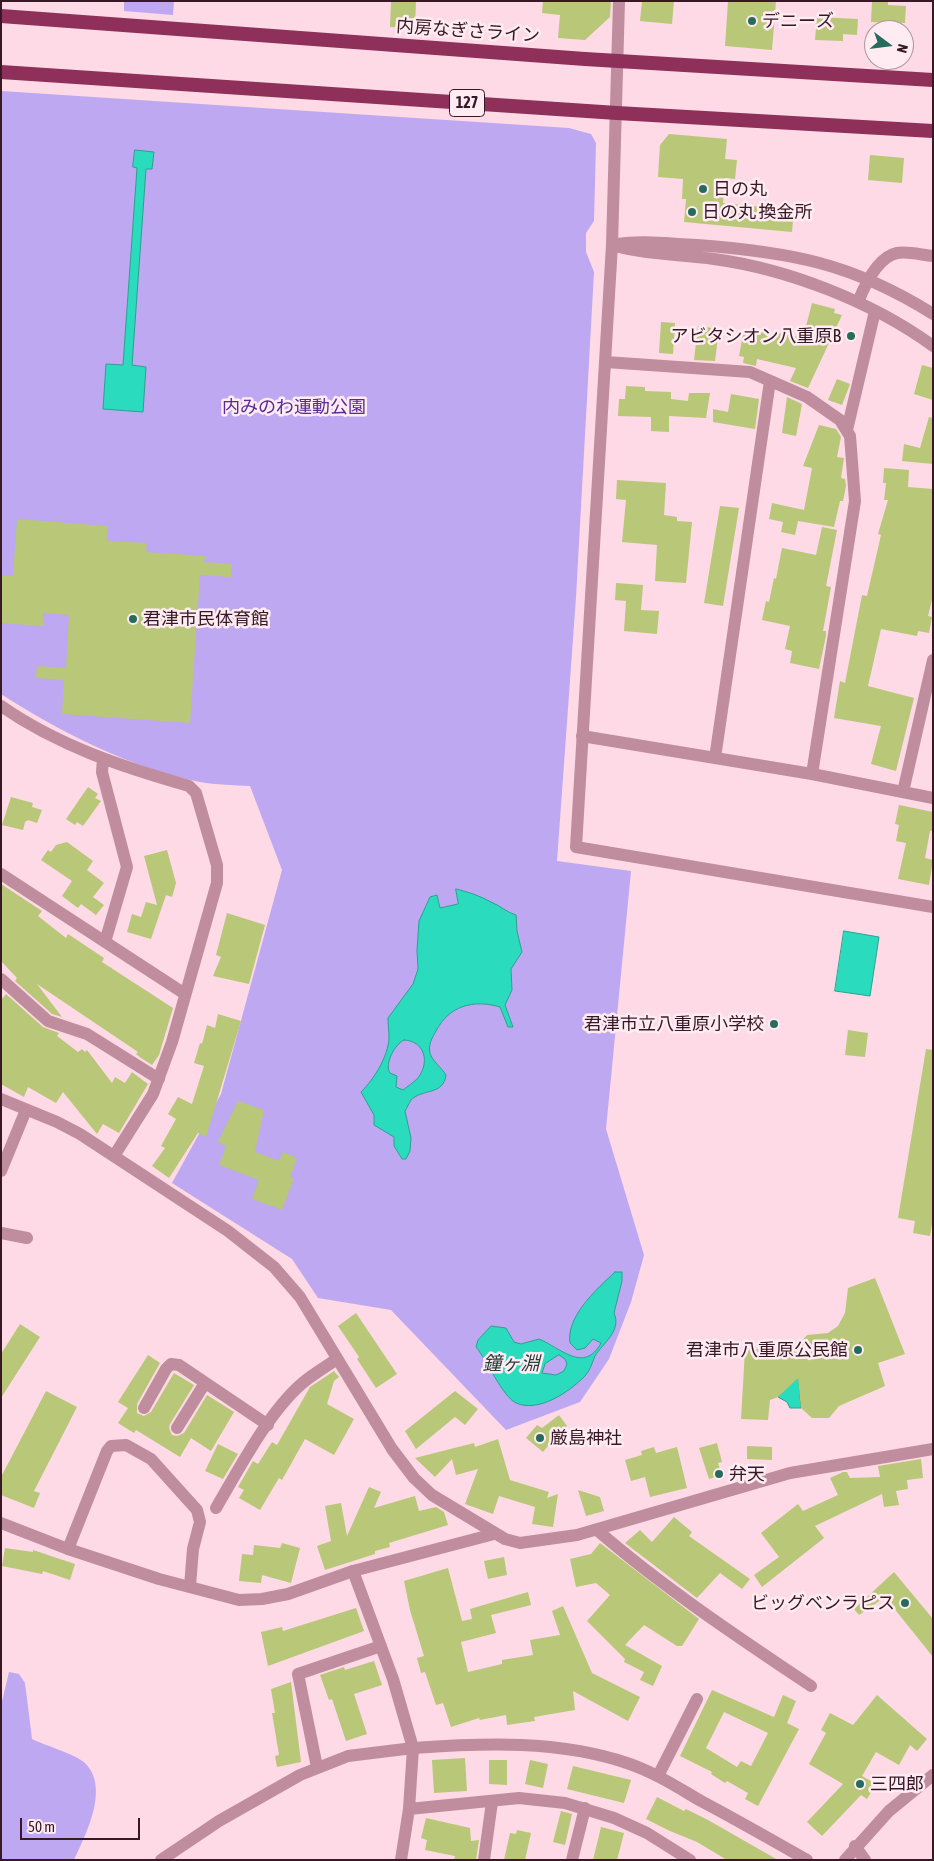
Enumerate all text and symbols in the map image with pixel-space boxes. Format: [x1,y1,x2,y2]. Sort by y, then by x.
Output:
place label: デニーズ [762,10,834,32]
street label: 内房なぎさライン [395,15,541,47]
marker: デニーズ [746,15,758,27]
north arrow [864,20,914,70]
text: N [894,43,911,55]
road number: 127 [450,90,484,116]
place label: 日の丸 [713,178,767,200]
marker: 日の丸 [697,183,709,195]
place label: 日の丸 換金所 [702,201,812,223]
marker: 日の丸 換金所 [686,206,698,218]
place label: アビタシオン八重原B [670,325,841,347]
marker: アビタシオン八重原B [845,330,857,342]
park label: 内みのわ運動公園 [222,396,366,418]
place label: 君津市民体育館 [143,608,269,630]
marker: 君津市民体育館 [127,613,139,625]
place label: 君津市立八重原小学校 [584,1013,764,1035]
marker: 君津市立八重原小学校 [768,1018,780,1030]
place label: 君津市八重原公民館 [686,1339,848,1361]
marker: 君津市八重原公民館 [852,1344,864,1356]
water label: 鐘ヶ淵 [483,1353,539,1375]
place label: 厳島神社 [550,1427,622,1449]
marker: 厳島神社 [534,1432,546,1444]
place label: 弁天 [729,1463,765,1485]
marker: 弁天 [713,1468,725,1480]
place label: ビッグベンラピス [751,1592,895,1614]
marker: ビッグベンラピス [899,1597,911,1609]
place label: 三四郎 [870,1773,924,1795]
marker: 三四郎 [854,1778,866,1790]
scale bar [22,1808,142,1840]
text: 50 m [28,1818,55,1835]

